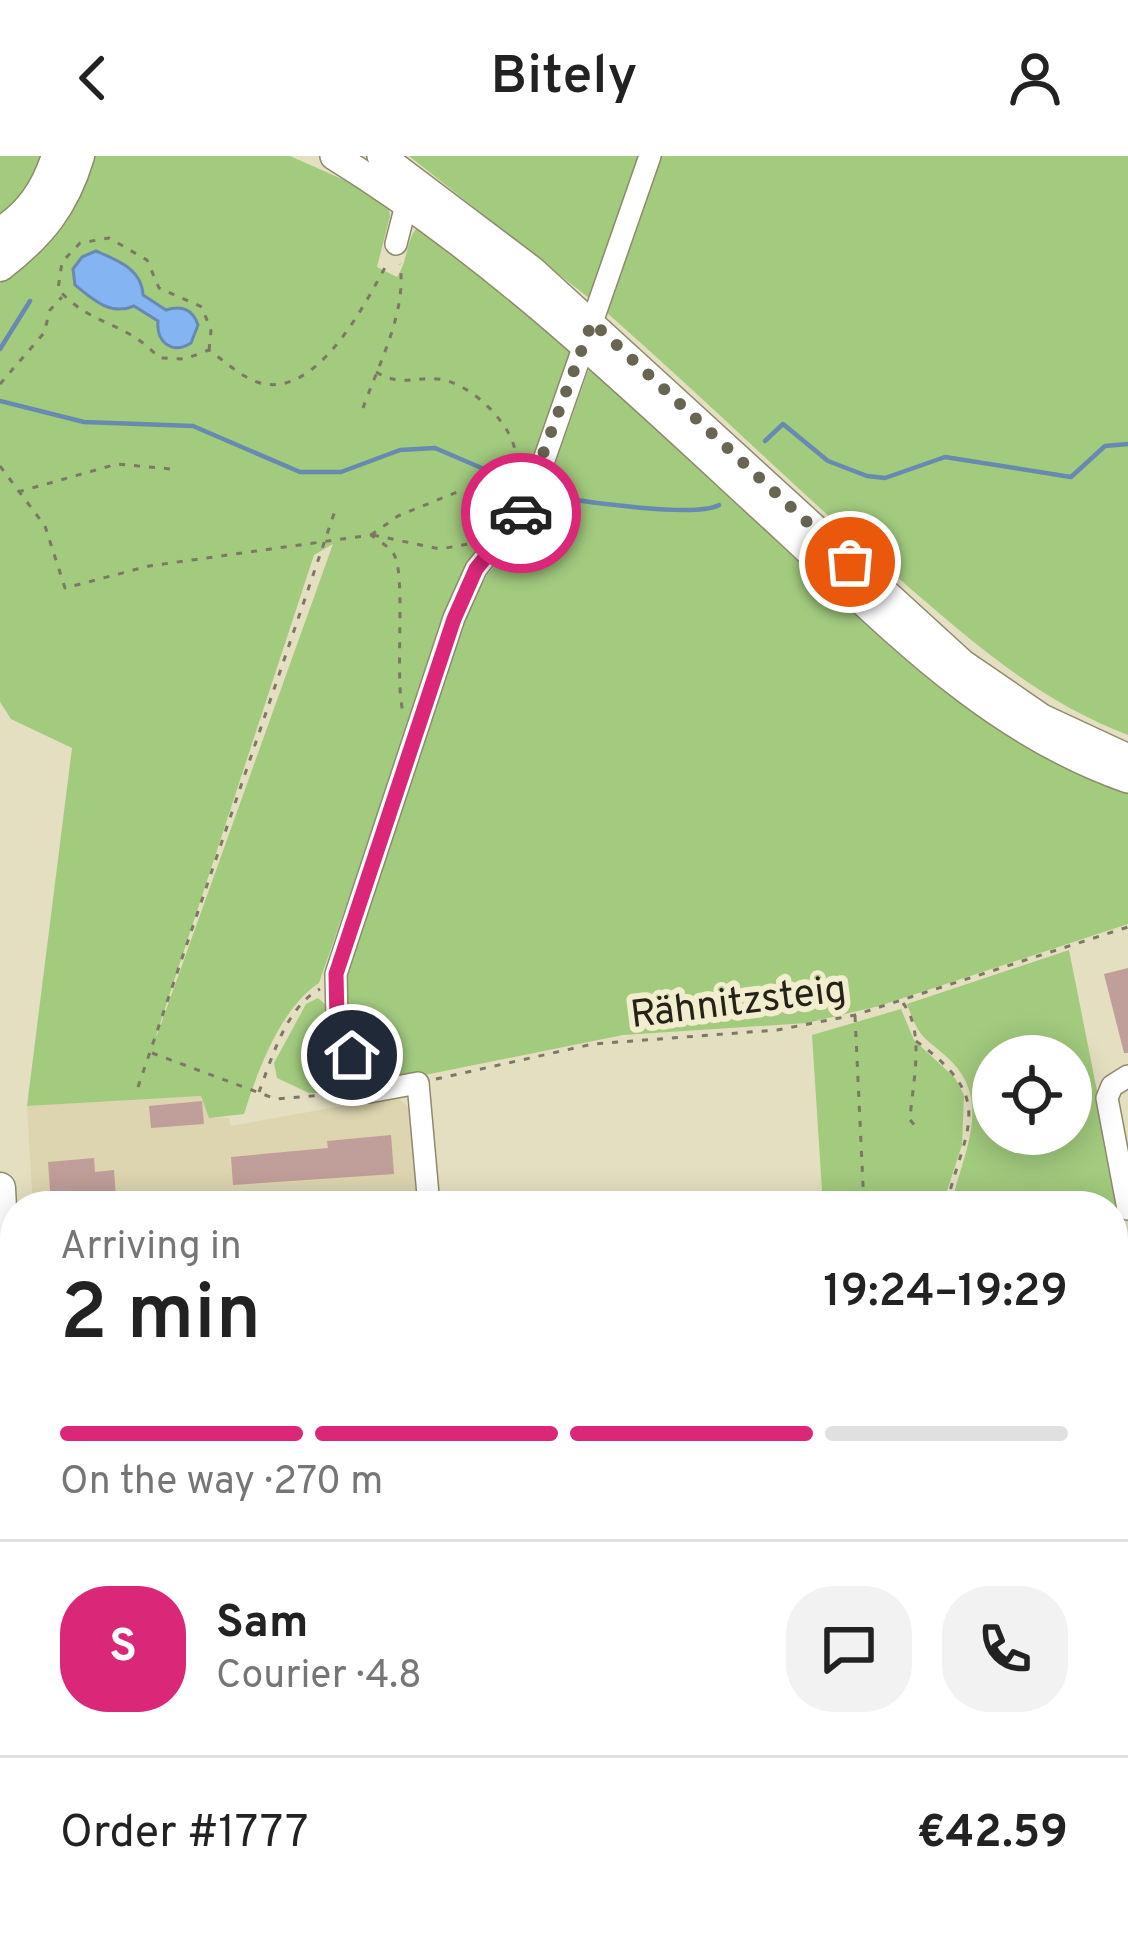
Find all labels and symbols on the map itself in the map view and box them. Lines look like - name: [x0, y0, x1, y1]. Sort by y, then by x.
- courier: [461, 453, 581, 573]
- pin: [799, 511, 901, 613]
- street label: Rähnitzsteig: [628, 967, 849, 1042]
- pin: [301, 1004, 403, 1106]

